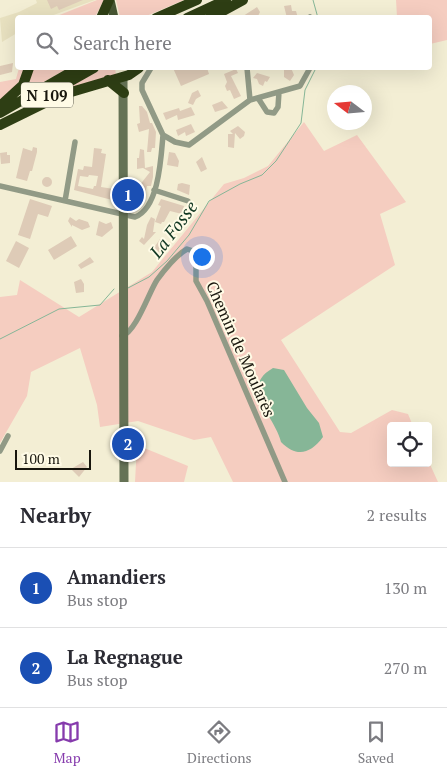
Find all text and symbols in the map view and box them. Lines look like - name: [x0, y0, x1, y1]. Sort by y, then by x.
- search box: [15, 15, 432, 70]
- icon: search: [33, 29, 61, 57]
- text: Search here: [73, 30, 172, 55]
- road number: N 109: [21, 82, 73, 108]
- north arrow: [327, 85, 372, 130]
- pin: 1: [112, 176, 144, 214]
- water label: La Fosse: [143, 196, 202, 263]
- your location: [189, 244, 215, 270]
- street label: Chemin de Moularès: [201, 278, 281, 420]
- map controls: [387, 422, 432, 467]
- button: locate: [387, 422, 432, 467]
- pin: 2: [112, 425, 144, 463]
- scale bar: [15, 447, 91, 470]
- text: 100 m: [22, 449, 60, 468]
- text: Nearby: [20, 501, 91, 529]
- text: 2 results: [367, 504, 427, 526]
- text: Amandiers: [67, 564, 166, 589]
- text: 1: [31, 577, 41, 599]
- text: 130 m: [384, 577, 427, 599]
- text: Bus stop: [67, 589, 128, 611]
- text: La Regnague: [67, 644, 183, 669]
- text: 2: [31, 657, 41, 679]
- text: 270 m: [384, 657, 427, 679]
- text: Bus stop: [67, 669, 128, 691]
- tab: Map: [53, 718, 81, 767]
- tab: Directions: [187, 718, 252, 767]
- tab: Saved: [358, 718, 394, 767]

